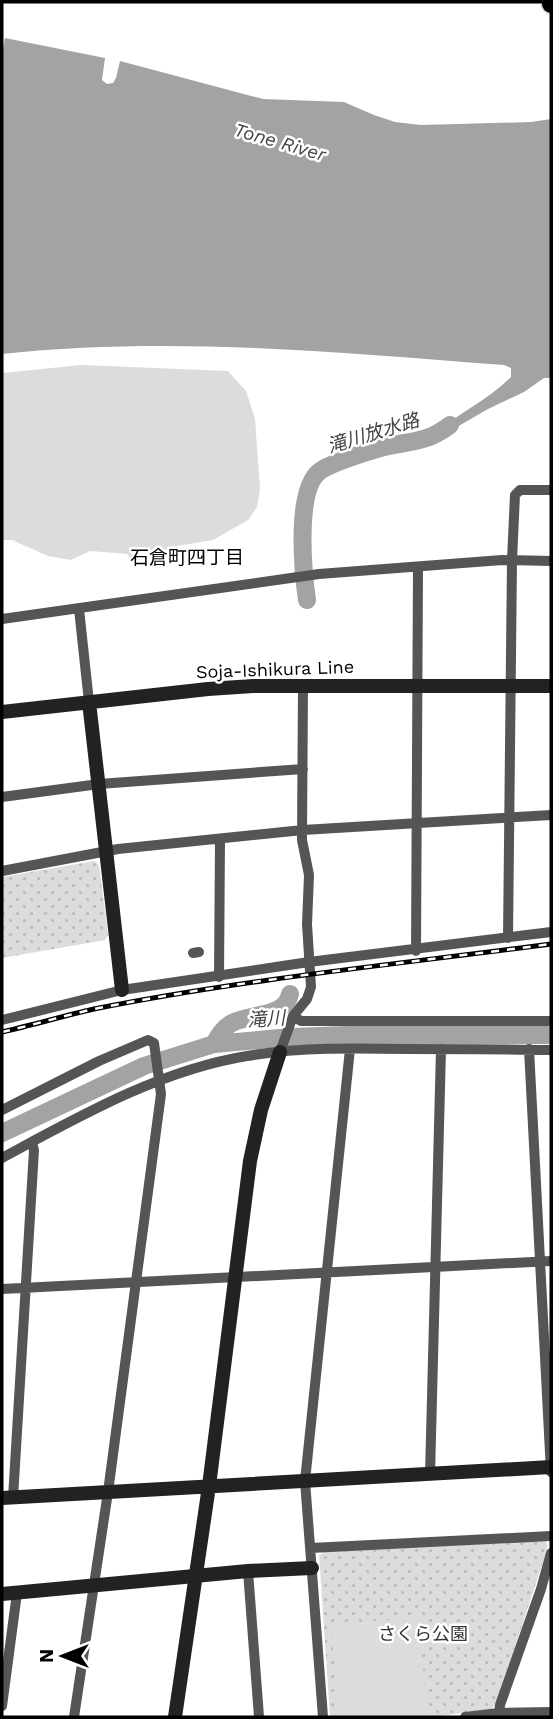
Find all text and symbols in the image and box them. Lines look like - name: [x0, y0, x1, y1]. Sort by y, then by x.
- water label: Tone River: [232, 118, 329, 166]
- water label: 滝川放水路: [324, 408, 424, 458]
- district label: 石倉町四丁目: [130, 546, 244, 569]
- street label: Soja-Ishikura Line: [196, 656, 354, 682]
- water label: 滝川: [246, 1006, 288, 1032]
- north arrow: [28, 1621, 98, 1691]
- park label: さくら公園: [378, 1623, 468, 1644]
- text: N: [35, 1649, 58, 1663]

